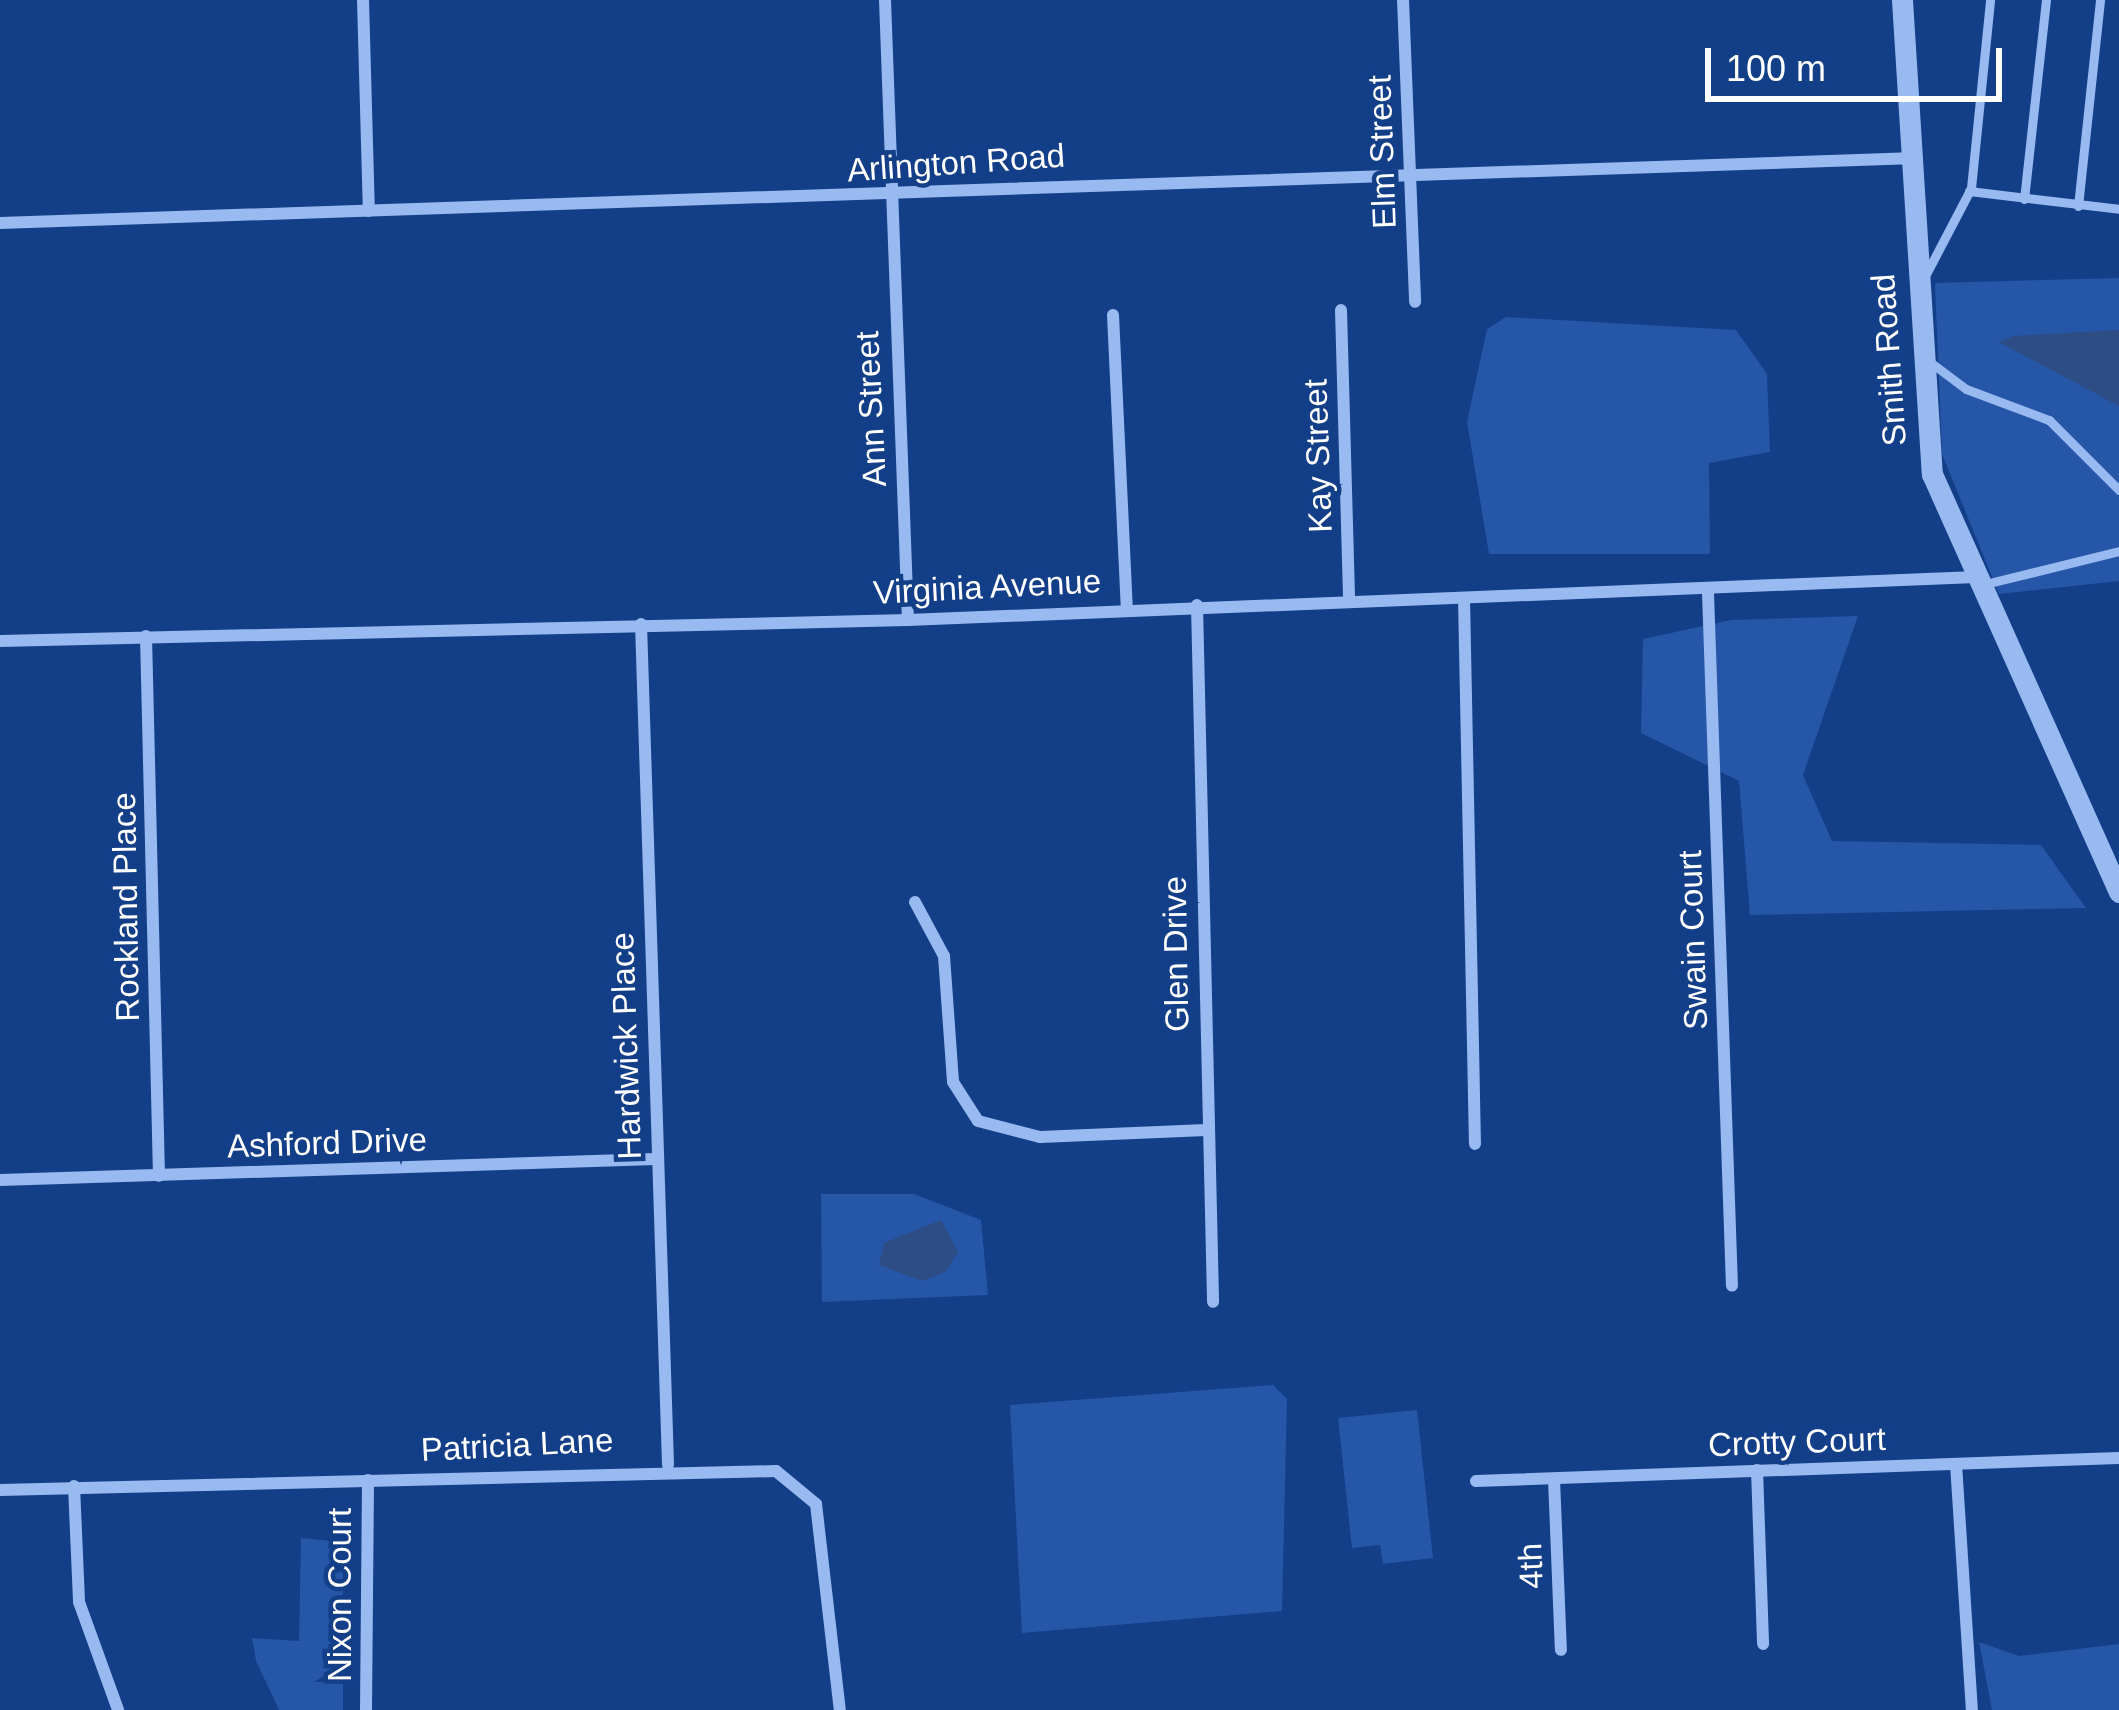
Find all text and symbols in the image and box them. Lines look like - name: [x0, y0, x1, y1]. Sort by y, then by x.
- scale bar: [1711, 24, 2008, 98]
- text: 100 m: [1726, 48, 1826, 89]
- street label: Elm Street: [1360, 74, 1404, 230]
- street label: Arlington Road: [846, 136, 1066, 190]
- street label: Smith Road: [1863, 273, 1915, 447]
- street label: Ann Street: [847, 330, 895, 488]
- street label: Kay Street: [1296, 378, 1340, 534]
- street label: Virginia Avenue: [871, 561, 1103, 613]
- street label: Rockland Place: [104, 792, 148, 1022]
- street label: Swain Court: [1670, 849, 1716, 1031]
- street label: Glen Drive: [1155, 876, 1197, 1032]
- street label: Hardwick Place: [602, 932, 650, 1160]
- street label: Ashford Drive: [226, 1120, 428, 1166]
- street label: Crotty Court: [1707, 1419, 1887, 1465]
- street label: Patricia Lane: [420, 1420, 614, 1470]
- street label: Nixon Court: [320, 1508, 360, 1682]
- street label: 4th: [1510, 1542, 1552, 1590]

